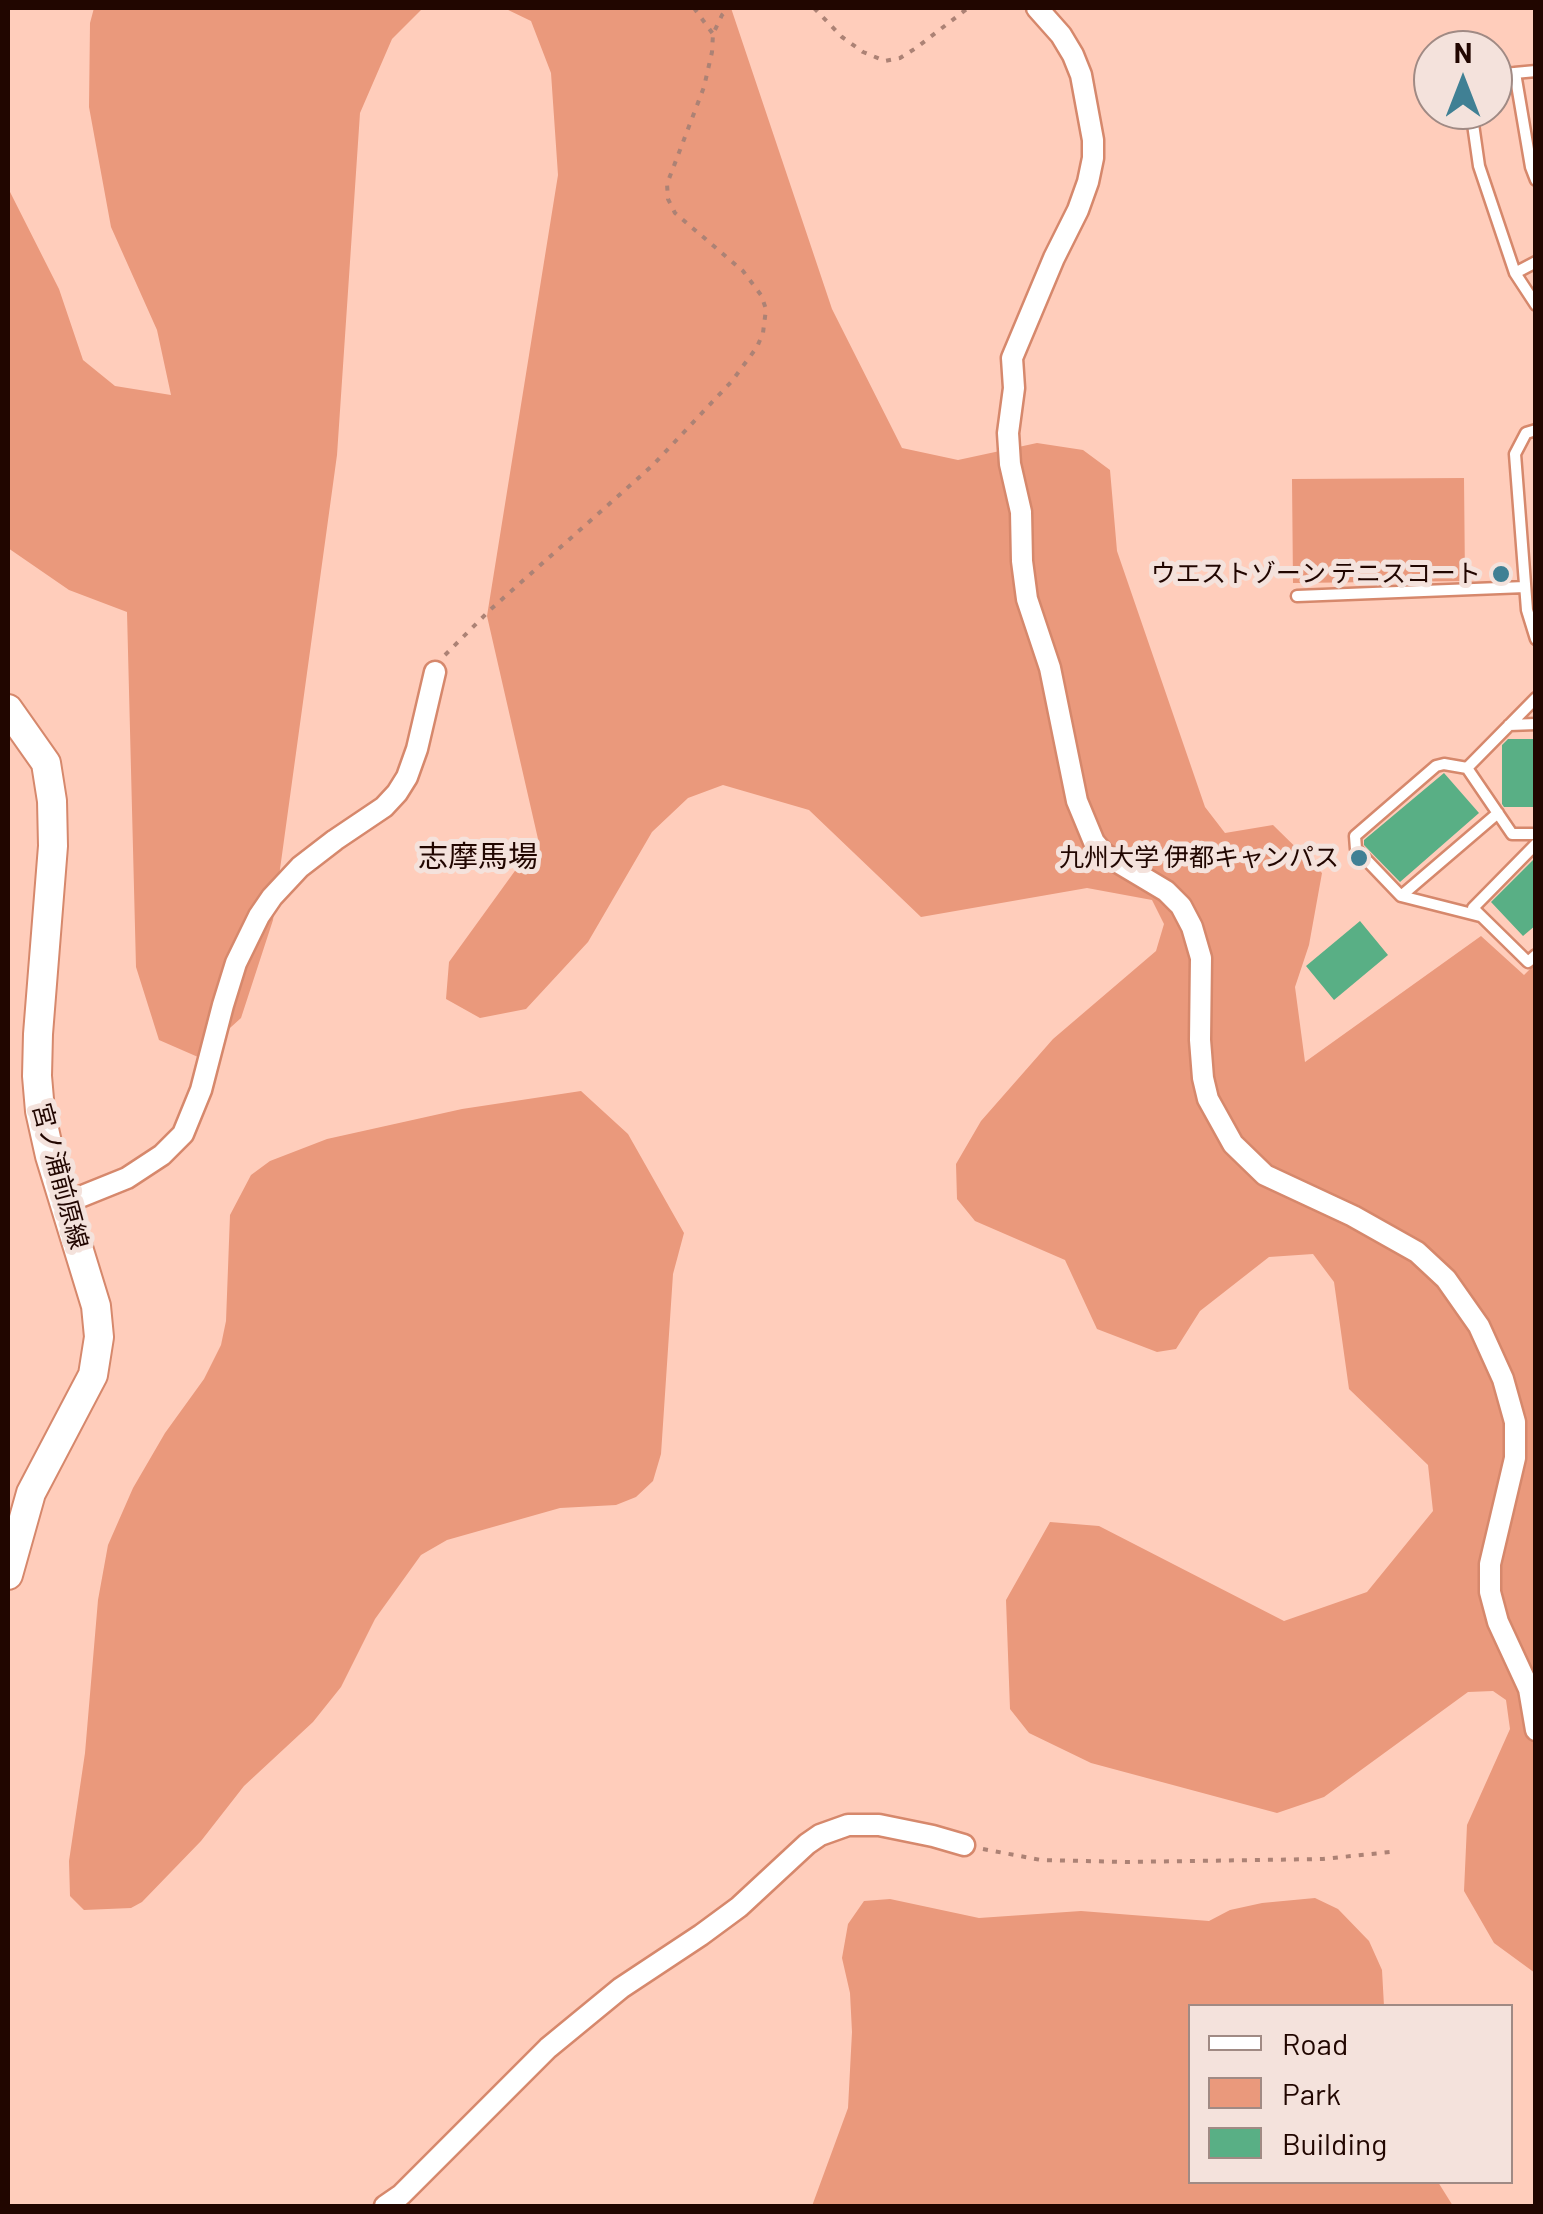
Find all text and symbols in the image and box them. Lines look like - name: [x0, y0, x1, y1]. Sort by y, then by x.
- north arrow: [1413, 30, 1513, 130]
- text: N: [1454, 35, 1472, 69]
- place label: ウエストゾーン テニスコート: [1151, 559, 1481, 589]
- marker: ウエストゾーン テニスコート: [1490, 563, 1512, 585]
- district label: 志摩馬場: [418, 839, 538, 875]
- place label: 九州大学 伊都キャンパス: [1059, 843, 1339, 873]
- marker: 九州大学 伊都キャンパス: [1348, 847, 1370, 869]
- street label: 宮ノ浦前原線: [26, 1100, 94, 1252]
- legend: [1188, 2004, 1513, 2184]
- text: Road: [1282, 2025, 1348, 2061]
- text: Park: [1282, 2075, 1341, 2111]
- text: Building: [1282, 2125, 1387, 2161]

